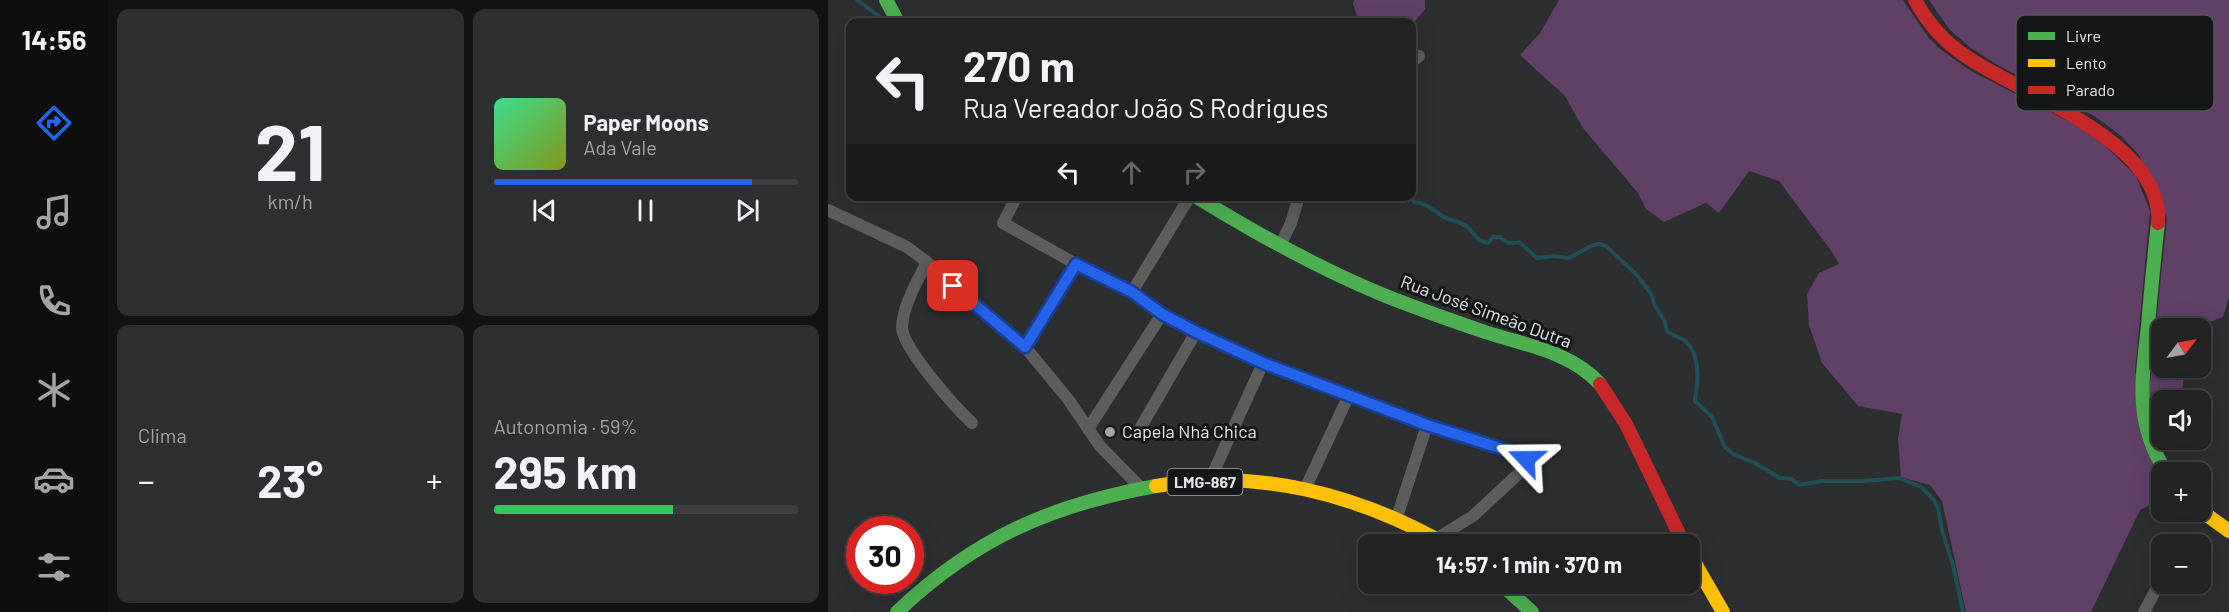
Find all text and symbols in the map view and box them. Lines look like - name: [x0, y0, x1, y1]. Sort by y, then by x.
- legend: [2016, 15, 2214, 111]
- text: 14:56: [22, 23, 86, 55]
- text: Livre: [2066, 26, 2101, 45]
- text: 270 m: [963, 40, 1075, 90]
- icon: left: [864, 42, 942, 120]
- text: Lento: [2066, 53, 2107, 72]
- text: Parado: [2066, 80, 2115, 99]
- text: Rua Vereador João S Rodrigues: [963, 91, 1328, 123]
- icon: directions: [33, 102, 75, 144]
- text: 21: [255, 103, 326, 197]
- text: Paper Moons: [584, 109, 709, 135]
- text: Ada Vale: [584, 135, 657, 159]
- icon: left: [1052, 156, 1085, 189]
- icon: ahead: [1115, 156, 1148, 189]
- icon: right: [1178, 156, 1211, 189]
- text: km/h: [268, 189, 313, 213]
- icon: music: [33, 191, 75, 233]
- icon: previous: [528, 194, 561, 227]
- icon: pause: [629, 194, 662, 227]
- icon: next: [731, 194, 764, 227]
- pin: [927, 260, 978, 311]
- icon: arrive: [936, 269, 969, 302]
- street label: Rua José Simeão Dutra: [1398, 270, 1575, 352]
- icon: phone: [33, 280, 75, 322]
- north arrow: [2151, 318, 2211, 378]
- map controls: [2151, 318, 2211, 594]
- icon: climate: [33, 369, 75, 411]
- button: sound: [2151, 390, 2211, 450]
- text: Autonomia · 59%: [494, 414, 638, 438]
- place label: Capela Nhá Chica: [1122, 420, 1257, 442]
- text: Clima: [138, 423, 187, 447]
- marker: Capela Nhá Chica: [1103, 425, 1117, 439]
- position arrow: [1494, 427, 1558, 491]
- text: 295 km: [494, 444, 637, 498]
- text: 23°: [257, 453, 323, 507]
- icon: car: [33, 458, 75, 500]
- text: −: [138, 460, 155, 500]
- text: +: [426, 460, 442, 500]
- button: +: [2151, 462, 2211, 522]
- road number: LMG-867: [1168, 469, 1243, 495]
- speed limit sign: 30: [846, 516, 924, 594]
- button: −: [2151, 534, 2211, 594]
- icon: filters: [33, 546, 75, 588]
- text: 14:57 · 1 min · 370 m: [1436, 551, 1622, 577]

